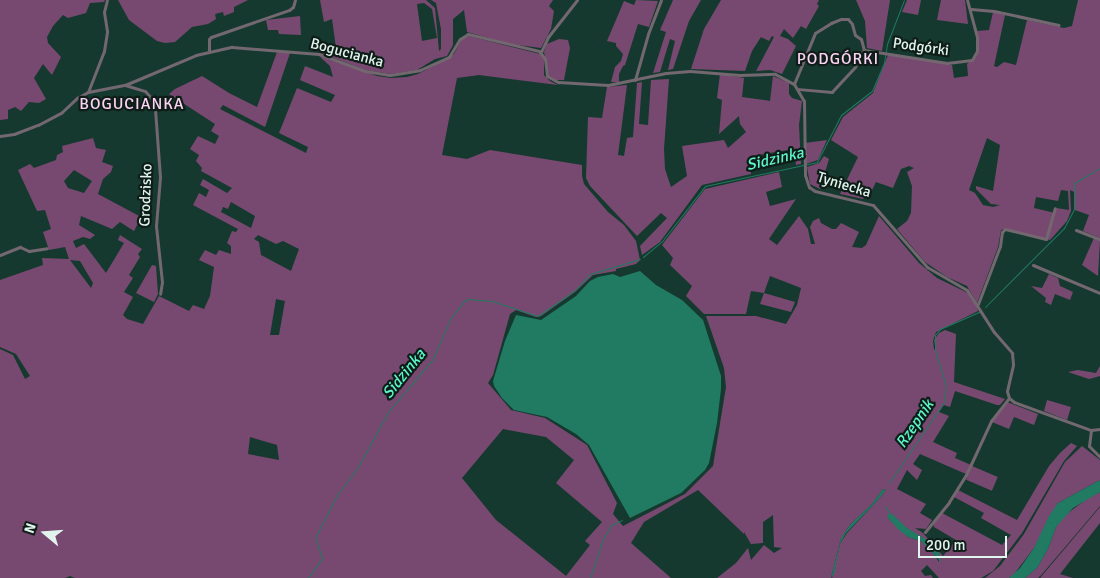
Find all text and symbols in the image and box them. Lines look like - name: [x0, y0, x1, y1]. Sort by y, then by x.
- street label: Podgórki: [892, 34, 950, 60]
- street label: Bogucianka: [308, 35, 386, 71]
- district label: PODGÓRKI: [796, 49, 880, 69]
- district label: BOGUCIANKA: [78, 94, 186, 114]
- water label: Sidzinka: [745, 143, 805, 175]
- street label: Grodzisko: [136, 163, 156, 227]
- street label: Tyniecka: [815, 168, 873, 202]
- water label: Sidzinka: [378, 345, 430, 403]
- water label: Rzepnik: [892, 396, 938, 452]
- north arrow: [20, 508, 70, 558]
- text: N: [21, 521, 40, 535]
- scale bar: [920, 526, 1009, 558]
- text: 200 m: [926, 536, 966, 554]

